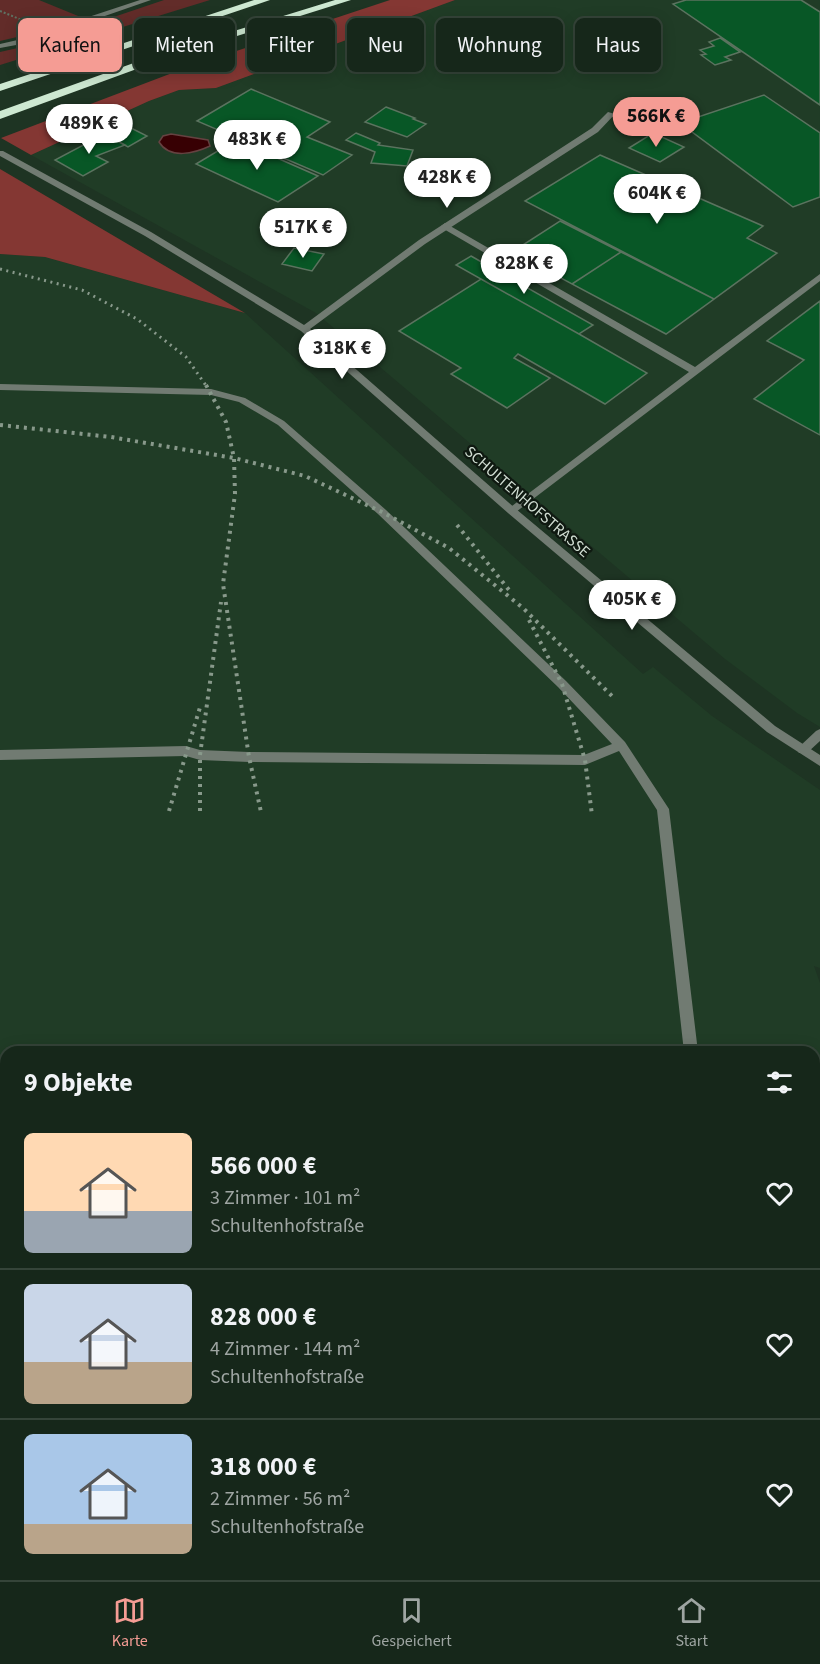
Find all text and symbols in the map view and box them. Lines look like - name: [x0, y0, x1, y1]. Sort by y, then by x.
- chip: Kaufen: [18, 18, 122, 72]
- chip: Mieten: [134, 18, 235, 72]
- chip: Filter: [247, 18, 335, 72]
- chip: Neu: [347, 18, 424, 72]
- chip: Wohnung: [436, 18, 563, 72]
- chip: Haus: [575, 18, 661, 72]
- pin: 566K €: [607, 97, 705, 148]
- text: 566K €: [627, 102, 685, 130]
- pin: 489K €: [40, 104, 138, 155]
- text: 489K €: [60, 109, 118, 137]
- pin: 483K €: [208, 120, 306, 171]
- text: 483K €: [228, 125, 286, 153]
- pin: 428K €: [398, 158, 496, 209]
- text: 428K €: [418, 163, 476, 191]
- pin: 604K €: [608, 174, 706, 225]
- text: 604K €: [628, 179, 686, 207]
- pin: 517K €: [254, 208, 352, 259]
- text: 517K €: [274, 213, 332, 241]
- pin: 828K €: [475, 244, 573, 295]
- text: 828K €: [495, 249, 553, 277]
- pin: 318K €: [293, 329, 391, 380]
- text: 318K €: [313, 334, 371, 362]
- street label: SCHULTENHOFSTRASSE: [460, 441, 595, 563]
- pin: 405K €: [583, 580, 681, 631]
- text: 405K €: [603, 585, 661, 613]
- text: 9 Objekte: [24, 1064, 133, 1101]
- icon: filters: [763, 1066, 796, 1099]
- text: 566 000 €: [210, 1147, 317, 1184]
- icon: home: [72, 1157, 144, 1229]
- icon: heart: [763, 1177, 796, 1210]
- text: 3 Zimmer · 101 m²: [210, 1184, 360, 1212]
- text: Schultenhofstraße: [210, 1212, 364, 1240]
- text: 828 000 €: [210, 1298, 317, 1335]
- icon: home: [72, 1308, 144, 1380]
- icon: heart: [763, 1328, 796, 1361]
- text: 4 Zimmer · 144 m²: [210, 1335, 360, 1363]
- text: Schultenhofstraße: [210, 1363, 364, 1391]
- text: 318 000 €: [210, 1448, 317, 1485]
- icon: home: [72, 1458, 144, 1530]
- icon: heart: [763, 1478, 796, 1511]
- text: 2 Zimmer · 56 m²: [210, 1485, 350, 1513]
- text: Schultenhofstraße: [210, 1513, 364, 1541]
- tab: Karte: [112, 1594, 148, 1652]
- tab: Gespeichert: [371, 1594, 452, 1652]
- tab: Start: [675, 1594, 708, 1652]

